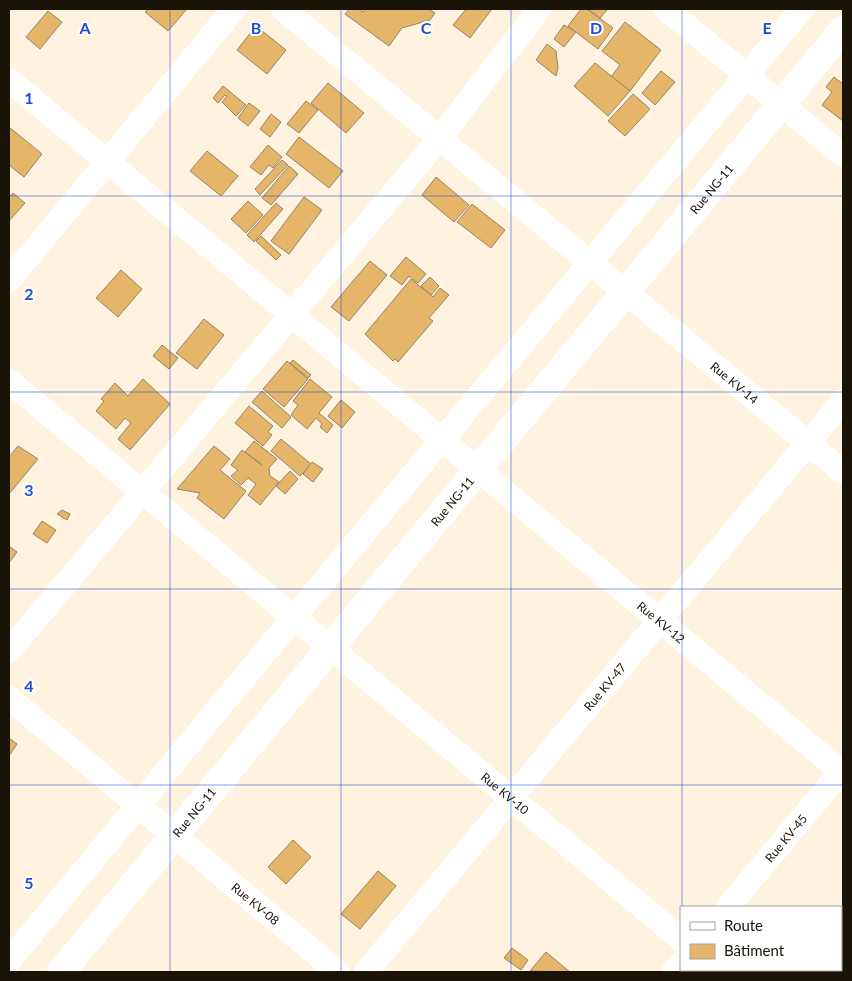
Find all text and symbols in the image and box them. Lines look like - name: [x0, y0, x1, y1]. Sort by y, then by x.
- text: A: [78, 18, 91, 37]
- text: B: [251, 18, 261, 37]
- text: C: [421, 18, 432, 37]
- text: D: [590, 18, 602, 37]
- text: E: [762, 18, 772, 37]
- text: 1: [24, 88, 34, 107]
- street label: Rue NG-11: [686, 161, 736, 217]
- text: 2: [24, 284, 34, 303]
- street label: Rue KV-14: [708, 358, 762, 407]
- street label: Rue NG-11: [427, 473, 477, 529]
- text: 3: [24, 480, 34, 499]
- street label: Rue KV-12: [634, 598, 688, 646]
- street label: Rue KV-47: [580, 660, 629, 713]
- text: 4: [24, 676, 34, 695]
- street label: Rue KV-10: [478, 769, 532, 817]
- street label: Rue NG-11: [169, 784, 219, 840]
- street label: Rue KV-45: [761, 811, 810, 865]
- text: 5: [24, 873, 34, 892]
- street label: Rue KV-08: [229, 879, 283, 928]
- legend: [680, 906, 842, 971]
- text: Route: [724, 916, 763, 934]
- text: Bâtiment: [724, 941, 785, 959]

